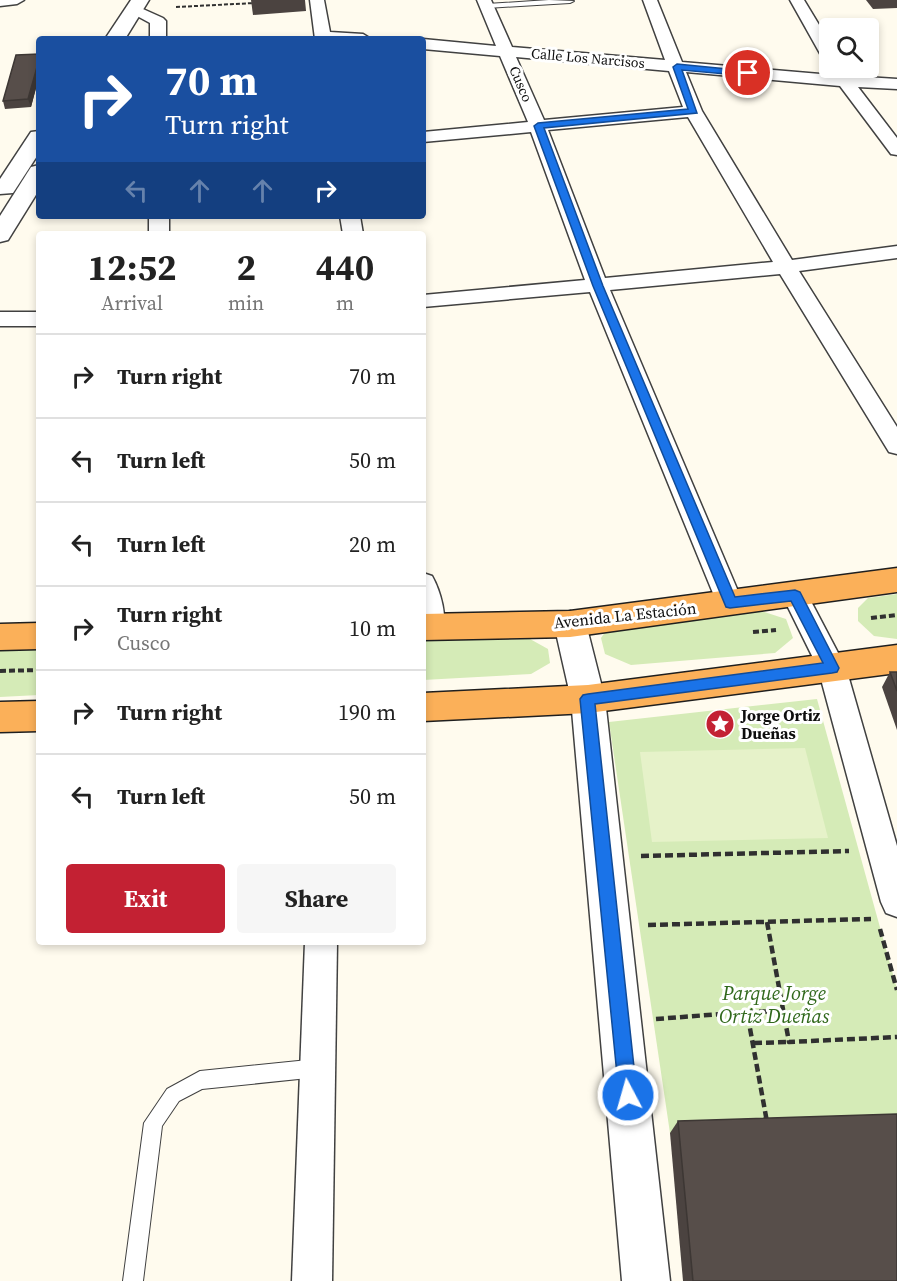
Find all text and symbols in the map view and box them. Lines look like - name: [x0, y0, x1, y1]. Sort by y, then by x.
- map controls: [819, 18, 879, 78]
- button: search: [819, 18, 879, 78]
- street label: Calle Los Narcisos: [530, 43, 646, 73]
- pin: [722, 47, 773, 98]
- text: 70 m: [165, 51, 258, 109]
- icon: arrive: [731, 56, 764, 89]
- icon: right: [66, 60, 144, 138]
- street label: Cusco: [504, 63, 538, 105]
- text: Turn right: [165, 106, 289, 143]
- icon: left: [120, 174, 153, 207]
- icon: ahead: [183, 174, 216, 207]
- icon: ahead: [246, 174, 279, 207]
- icon: right: [309, 174, 342, 207]
- text: 12:52: [88, 243, 176, 292]
- text: 2: [236, 243, 256, 292]
- text: 440: [316, 243, 374, 292]
- text: Arrival: [101, 289, 163, 317]
- text: min: [228, 289, 264, 317]
- text: m: [336, 289, 354, 317]
- icon: right: [66, 360, 99, 393]
- text: Turn right: [117, 361, 222, 391]
- text: 70 m: [349, 361, 396, 391]
- icon: left: [66, 444, 99, 477]
- text: Turn left: [117, 445, 205, 475]
- text: 50 m: [349, 445, 396, 475]
- icon: left: [66, 528, 99, 561]
- text: Turn left: [117, 529, 205, 559]
- text: 20 m: [349, 529, 396, 559]
- street label: Avenida La Estación: [553, 597, 698, 633]
- text: Turn right: [117, 599, 222, 629]
- icon: right: [66, 612, 99, 645]
- text: 10 m: [349, 613, 396, 643]
- text: Cusco: [117, 629, 171, 657]
- icon: right: [66, 696, 99, 729]
- text: Turn right: [117, 697, 222, 727]
- text: 190 m: [338, 697, 396, 727]
- place label: Jorge Ortiz Dueñas: [740, 704, 821, 744]
- place icon: Jorge Ortiz Dueñas: [704, 708, 736, 740]
- icon: left: [66, 780, 99, 813]
- text: Turn left: [117, 781, 205, 811]
- text: 50 m: [349, 781, 396, 811]
- button: Exit: [66, 864, 225, 933]
- button: Share: [237, 864, 396, 933]
- park label: Parque Jorge Ortiz Dueñas: [719, 979, 830, 1030]
- position arrow: [596, 1063, 660, 1127]

